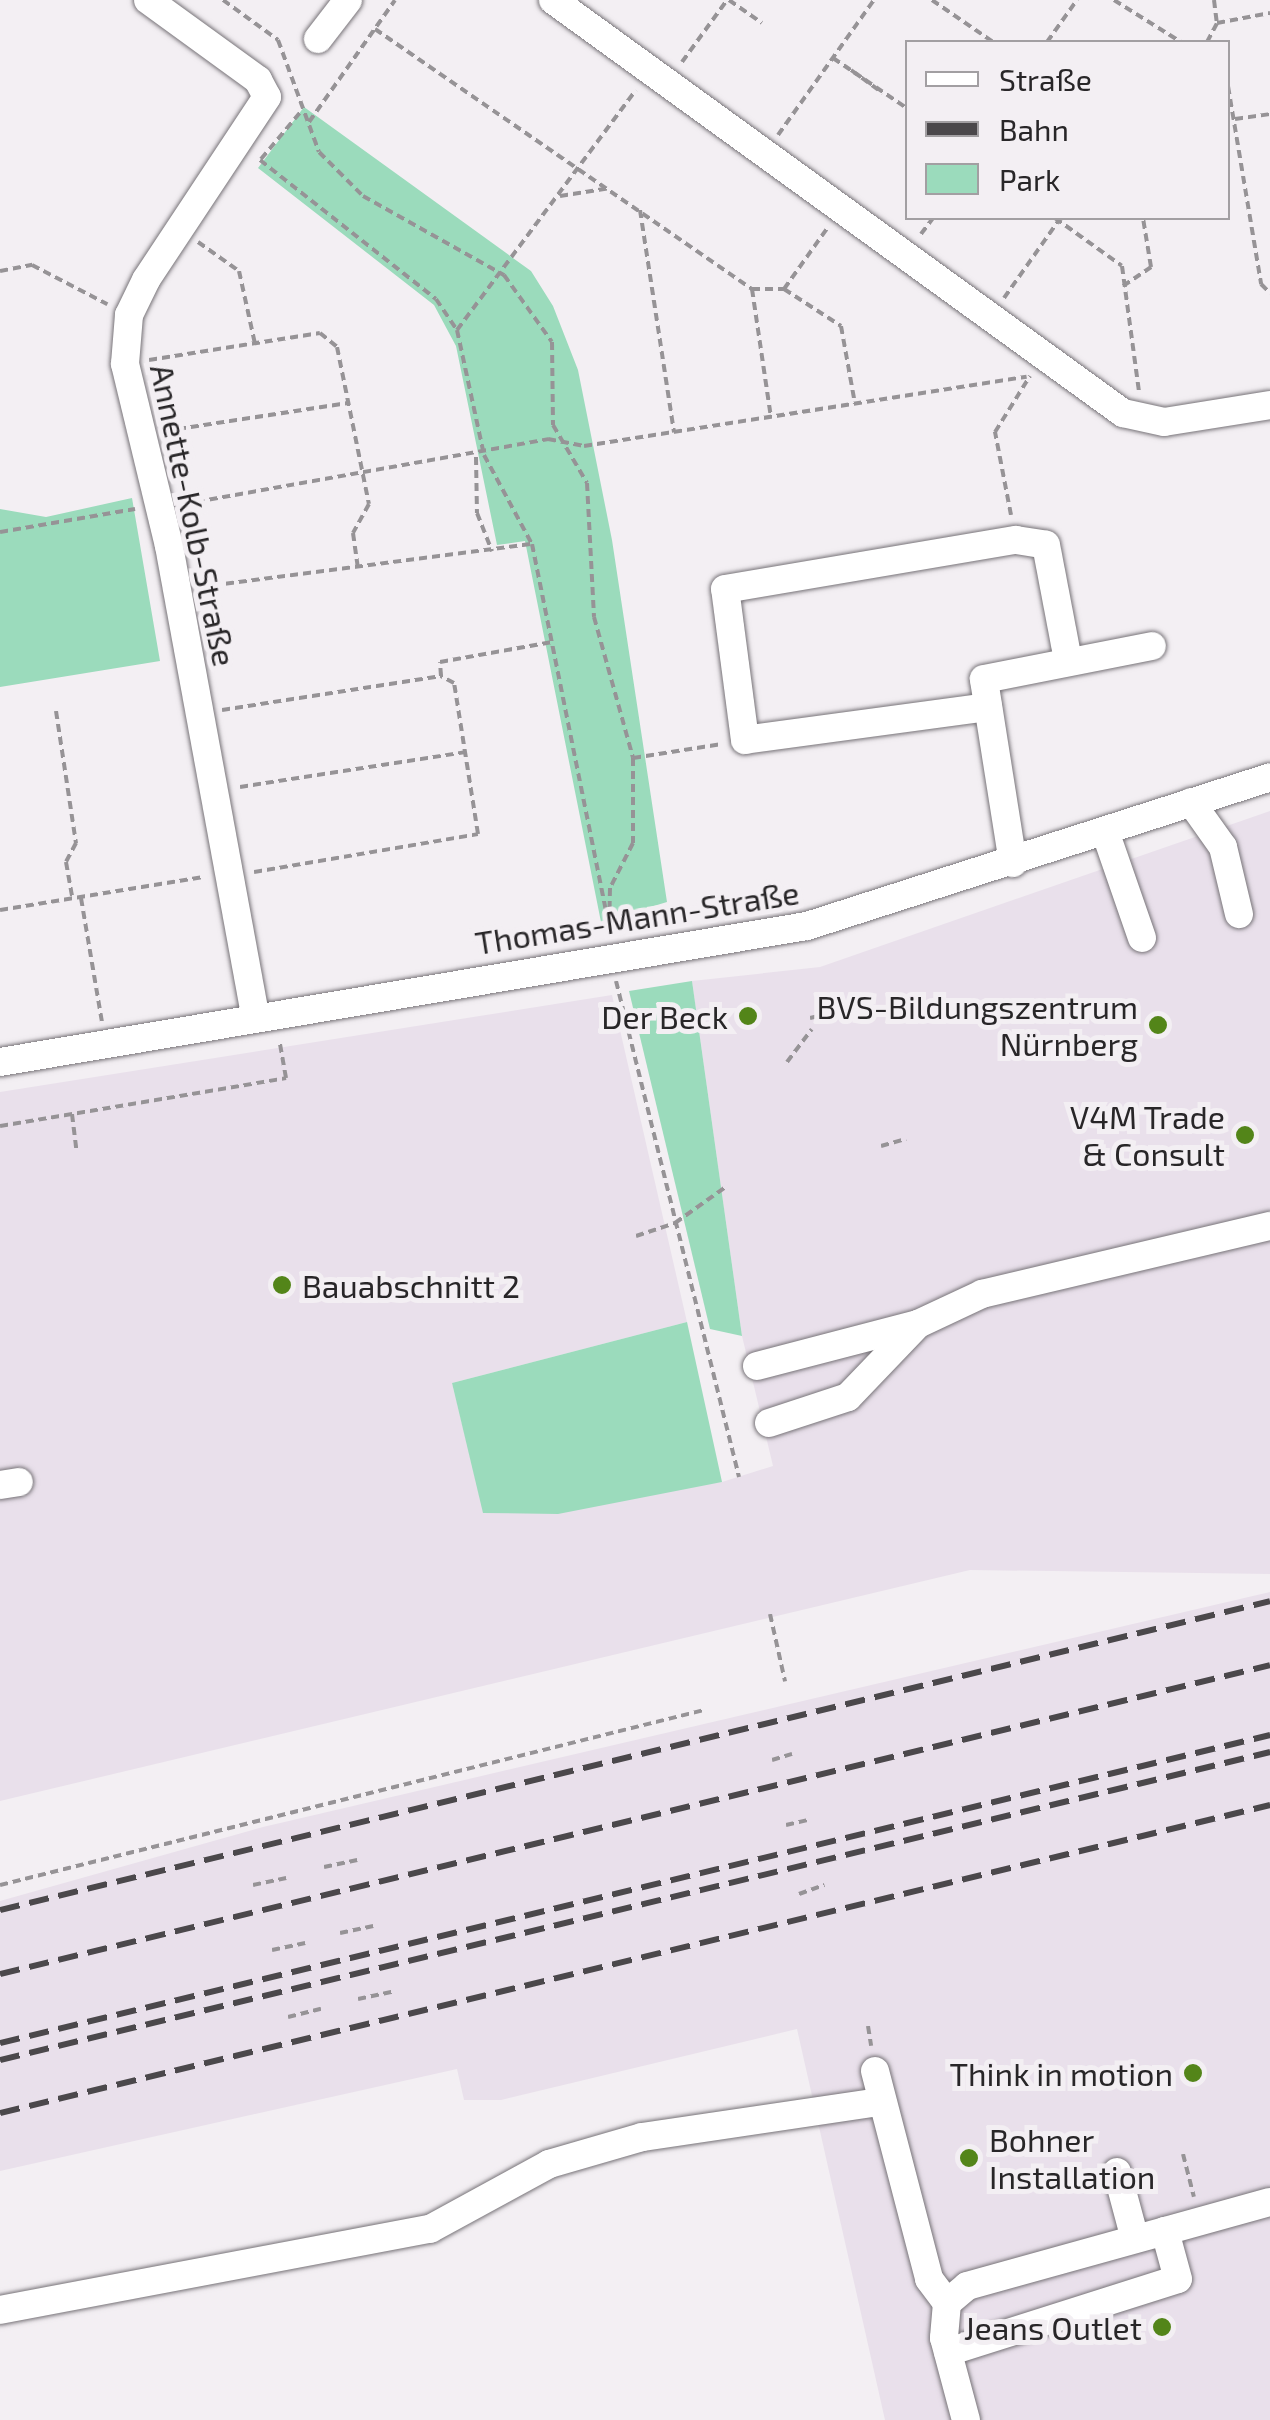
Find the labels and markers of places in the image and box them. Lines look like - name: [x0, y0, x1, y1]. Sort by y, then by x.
- place label: BVS-Bildungszentrum Nürnberg: [817, 988, 1138, 1063]
- place label: Der Beck: [601, 997, 728, 1035]
- marker: Der Beck: [737, 1005, 759, 1027]
- marker: BVS-Bildungszentrum Nürnberg: [1147, 1014, 1169, 1036]
- place label: V4M Trade & Consult: [1069, 1098, 1225, 1173]
- marker: V4M Trade & Consult: [1234, 1124, 1256, 1146]
- place label: Bauabschnitt 2: [302, 1266, 520, 1304]
- marker: Bauabschnitt 2: [271, 1274, 293, 1296]
- place label: Think in motion: [949, 2054, 1173, 2092]
- marker: Think in motion: [1182, 2062, 1204, 2084]
- place label: Bohner Installation: [989, 2121, 1155, 2196]
- marker: Bohner Installation: [958, 2147, 980, 2169]
- place label: Jeans Outlet: [964, 2308, 1142, 2346]
- marker: Jeans Outlet: [1151, 2316, 1173, 2338]

